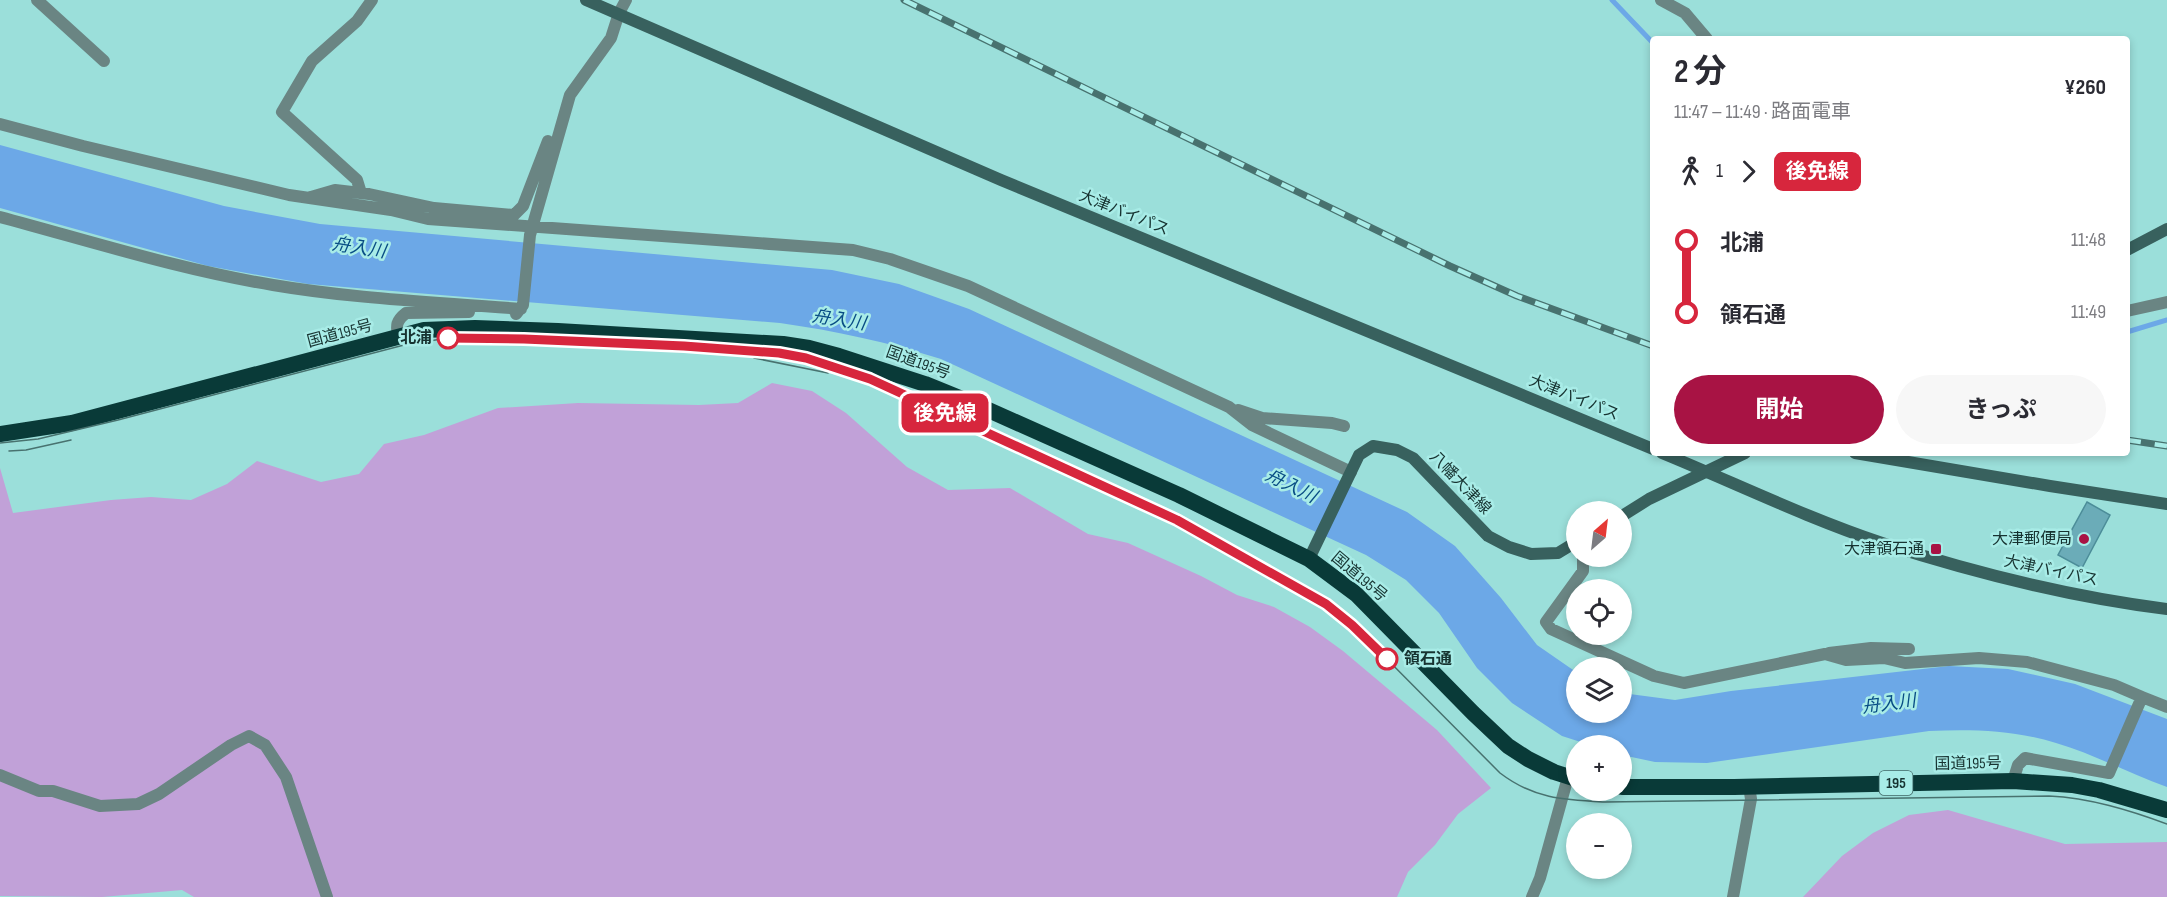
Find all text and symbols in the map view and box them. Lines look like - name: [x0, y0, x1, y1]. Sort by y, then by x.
- text: 2 分: [1674, 52, 1727, 92]
- text: ¥260: [2064, 74, 2106, 101]
- text: 11:47 – 11:49 · 路面電車: [1674, 100, 1851, 124]
- icon: walk: [1674, 155, 1707, 188]
- icon: forward: [1732, 155, 1765, 188]
- text: 1: [1716, 159, 1723, 183]
- text: 後免線: [1786, 159, 1849, 184]
- street label: 大津バイパス: [1076, 186, 1172, 240]
- text: 11:48: [2071, 228, 2106, 252]
- text: 北浦: [1720, 230, 1764, 257]
- water label: 舟入川: [331, 233, 389, 263]
- text: 11:49: [2071, 300, 2106, 324]
- text: 領石通: [1720, 302, 1786, 329]
- water label: 舟入川: [811, 305, 869, 335]
- street label: 国道195号: [305, 316, 375, 352]
- marker: 北浦: [437, 327, 459, 349]
- place label: 北浦: [400, 328, 432, 348]
- street label: 国道195号: [883, 343, 953, 383]
- street label: 大津バイパス: [1526, 371, 1622, 425]
- button: 開始: [1674, 375, 1884, 444]
- button: きっぷ: [1896, 375, 2106, 444]
- line badge: 後免線: [910, 394, 980, 432]
- text: 後免線: [914, 401, 977, 426]
- street label: 八幡大津線: [1425, 448, 1495, 518]
- water label: 舟入川: [1262, 465, 1322, 508]
- north arrow: [1566, 501, 1632, 567]
- map controls: [1566, 501, 1632, 879]
- place label: 大津郵便局: [1992, 530, 2072, 549]
- marker: 大津郵便局: [2077, 532, 2091, 546]
- place label: 大津領石通: [1844, 540, 1924, 559]
- marker: 大津領石通: [1929, 542, 1943, 556]
- street label: 国道195号: [1327, 548, 1391, 606]
- street label: 大津バイパス: [2002, 552, 2100, 590]
- button: locate: [1566, 579, 1632, 645]
- marker: 領石通: [1376, 648, 1398, 670]
- place label: 領石通: [1404, 650, 1452, 669]
- button: layers: [1566, 657, 1632, 723]
- water label: 舟入川: [1861, 690, 1919, 718]
- button: +: [1566, 735, 1632, 801]
- street label: 国道195号: [1934, 754, 2002, 774]
- road number: 195: [1880, 771, 1912, 795]
- button: −: [1566, 813, 1632, 879]

